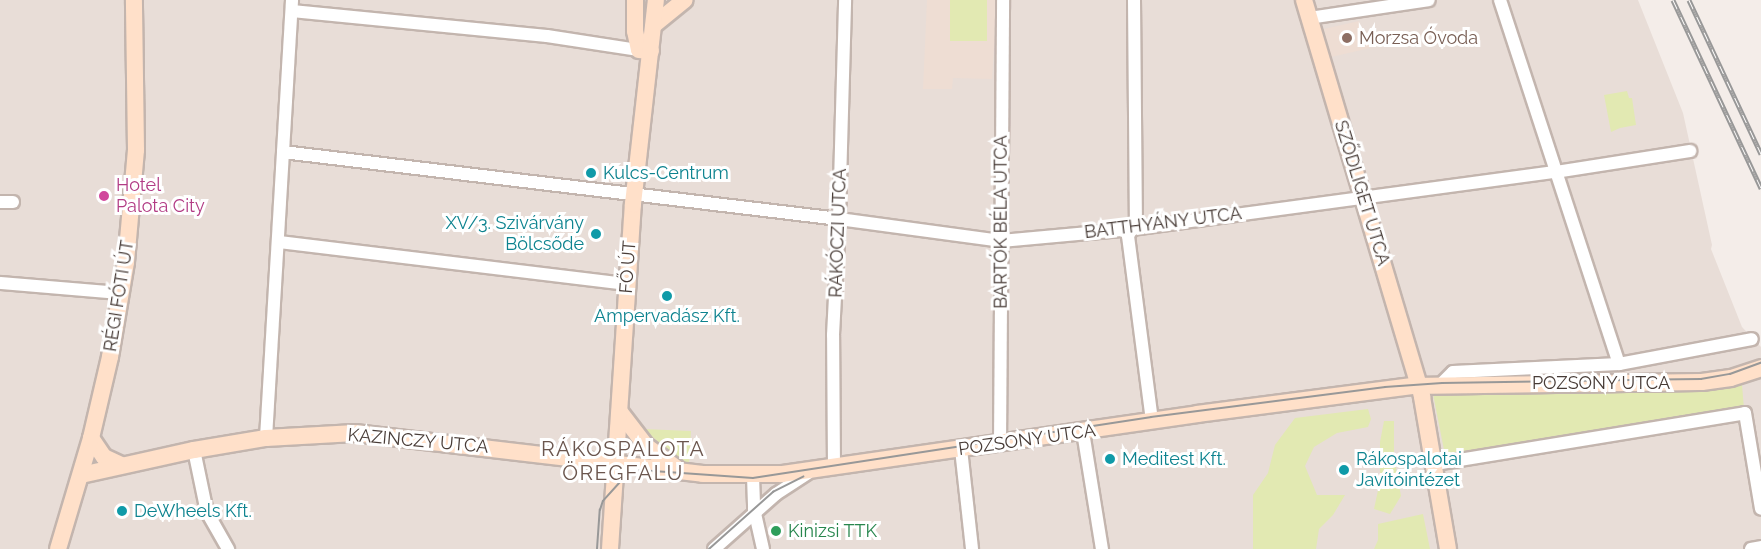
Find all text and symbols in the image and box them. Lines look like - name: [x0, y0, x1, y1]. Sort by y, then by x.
- place label: Morzsa Óvoda: [1359, 27, 1478, 49]
- marker: Morzsa Óvoda: [1340, 31, 1354, 45]
- street label: SZŐDLIGET UTCA: [1330, 118, 1394, 268]
- street label: BARTÓK BÉLA UTCA: [990, 135, 1012, 309]
- place label: Kulcs-Centrum: [603, 162, 729, 184]
- marker: Kulcs-Centrum: [584, 166, 598, 180]
- street label: RÁKÓCZI UTCA: [825, 168, 851, 298]
- place label: Hotel Palota City: [116, 175, 205, 218]
- marker: Hotel Palota City: [97, 189, 111, 203]
- street label: BATTHYÁNY UTCA: [1083, 203, 1243, 243]
- place label: XV/3. Szivárvány Bölcsőde: [445, 213, 584, 256]
- marker: XV/3. Szivárvány Bölcsőde: [589, 227, 603, 241]
- street label: RÉGI FÓTI ÚT: [100, 239, 138, 353]
- street label: FŐ ÚT: [615, 240, 641, 294]
- marker: Ampervadász Kft.: [660, 289, 674, 303]
- place label: Ampervadász Kft.: [594, 305, 740, 327]
- street label: POZSONY UTCA: [1532, 372, 1670, 394]
- street label: POZSONY UTCA: [957, 420, 1097, 460]
- street label: KAZINCZY UTCA: [346, 424, 490, 458]
- district label: RÁKOSPALOTA ÖREGFALU: [541, 436, 705, 486]
- place label: Meditest Kft.: [1122, 448, 1226, 470]
- place label: Rákospalotai Javítóintézet: [1356, 449, 1462, 492]
- marker: Meditest Kft.: [1103, 452, 1117, 466]
- marker: Rákospalotai Javítóintézet: [1337, 463, 1351, 477]
- place label: DeWheels Kft.: [134, 500, 252, 522]
- marker: DeWheels Kft.: [115, 504, 129, 518]
- place label: Kinizsi TTK: [788, 520, 878, 542]
- marker: Kinizsi TTK: [769, 524, 783, 538]

